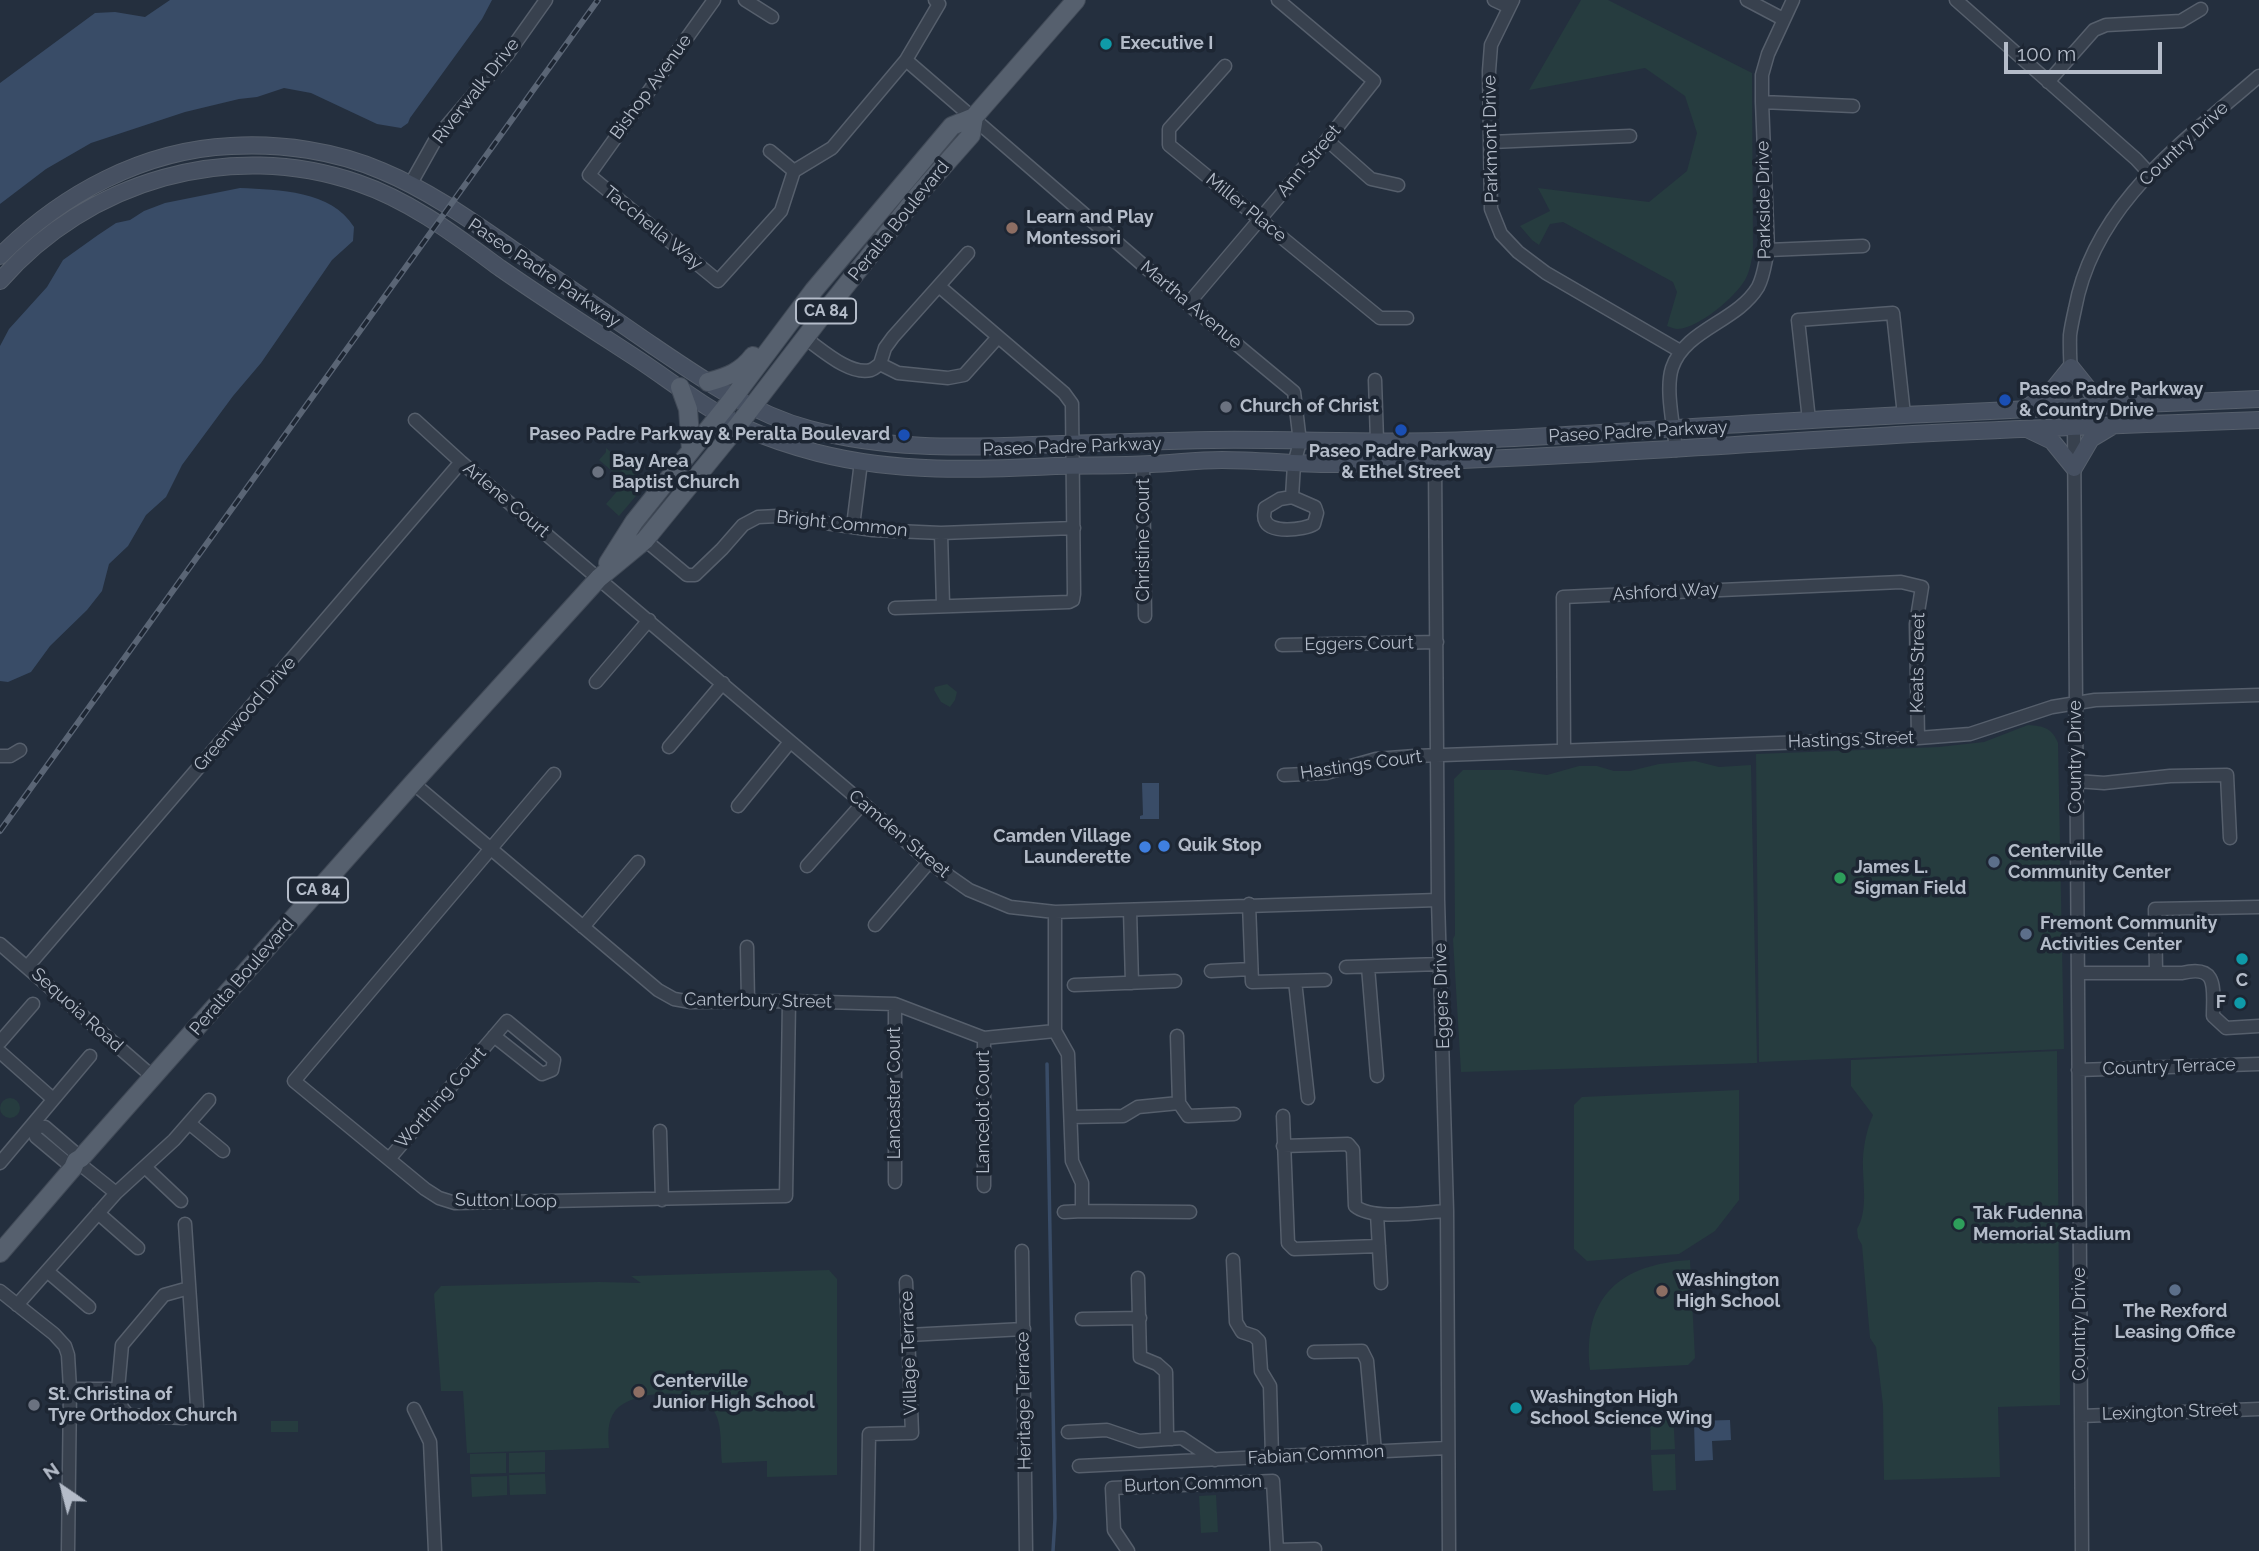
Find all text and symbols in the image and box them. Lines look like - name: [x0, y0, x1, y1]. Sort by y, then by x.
- scale bar: [2007, 28, 2164, 72]
- street label: Bishop Avenue: [606, 30, 696, 144]
- place label: Executive I: [1120, 33, 1213, 55]
- street label: Riverwalk Drive: [428, 34, 524, 148]
- marker: Executive I: [1098, 36, 1114, 52]
- text: 100 m: [2017, 41, 2076, 66]
- street label: Parkmont Drive: [1479, 75, 1503, 203]
- street label: Country Drive: [2135, 97, 2233, 191]
- street label: Ann Street: [1273, 120, 1345, 202]
- street label: Parkside Drive: [1752, 140, 1776, 260]
- street label: Peralta Boulevard: [844, 157, 954, 285]
- street label: Miller Place: [1201, 169, 1291, 247]
- street label: Tacchella Way: [599, 182, 707, 274]
- place label: Learn and Play Montessori: [1026, 207, 1154, 249]
- street label: Paseo Padre Parkway: [464, 214, 624, 332]
- marker: Learn and Play Montessori: [1004, 220, 1020, 236]
- street label: Martha Avenue: [1136, 256, 1246, 354]
- road number: CA 84: [796, 298, 856, 324]
- place label: Paseo Padre Parkway & Country Drive: [2019, 379, 2203, 422]
- marker: Paseo Padre Parkway & Country Drive: [1997, 392, 2013, 408]
- place label: Church of Christ: [1240, 396, 1379, 418]
- marker: Church of Christ: [1218, 399, 1234, 415]
- street label: Paseo Padre Parkway: [1548, 417, 1728, 447]
- marker: Paseo Padre Parkway & Ethel Street: [1393, 422, 1409, 438]
- place label: Paseo Padre Parkway & Peralta Boulevard: [529, 424, 890, 446]
- marker: Paseo Padre Parkway & Peralta Boulevard: [896, 427, 912, 443]
- street label: Paseo Padre Parkway: [982, 433, 1162, 461]
- place label: Paseo Padre Parkway & Ethel Street: [1309, 441, 1493, 484]
- place label: Bay Area Baptist Church: [612, 451, 740, 494]
- street label: Arlene Court: [459, 458, 553, 542]
- marker: Bay Area Baptist Church: [590, 464, 606, 480]
- street label: Christine Court: [1133, 478, 1155, 602]
- street label: Bright Common: [775, 506, 909, 542]
- street label: Ashford Way: [1612, 578, 1720, 606]
- street label: Keats Street: [1906, 613, 1930, 713]
- street label: Eggers Court: [1304, 632, 1414, 656]
- street label: Greenwood Drive: [189, 652, 301, 776]
- street label: Country Drive: [2065, 700, 2087, 814]
- street label: Hastings Street: [1787, 727, 1915, 753]
- street label: Hastings Court: [1299, 746, 1423, 784]
- street label: Camden Street: [844, 785, 954, 883]
- place label: Camden Village Launderette: [993, 826, 1131, 868]
- place label: Quik Stop: [1178, 835, 1262, 857]
- marker: Quik Stop: [1156, 838, 1172, 854]
- marker: Camden Village Launderette: [1137, 839, 1153, 855]
- place label: Centerville Community Center: [2008, 841, 2171, 884]
- marker: Centerville Community Center: [1986, 854, 2002, 870]
- place label: James L. Sigman Field: [1854, 857, 1966, 900]
- marker: James L. Sigman Field: [1832, 870, 1848, 886]
- road number: CA 84: [288, 877, 348, 902]
- place label: Fremont Community Activities Center: [2040, 913, 2217, 956]
- street label: Peralta Boulevard: [185, 914, 299, 1040]
- marker: Fremont Community Activities Center: [2018, 926, 2034, 942]
- street label: Eggers Drive: [1429, 943, 1455, 1049]
- marker: C: [2234, 951, 2250, 967]
- street label: Sequoia Road: [27, 963, 127, 1057]
- place label: C: [2236, 970, 2248, 992]
- street label: Canterbury Street: [684, 989, 832, 1013]
- place label: F: [2216, 992, 2226, 1014]
- marker: F: [2232, 995, 2248, 1011]
- street label: Lancaster Court: [884, 1027, 906, 1159]
- street label: Worthing Court: [391, 1043, 491, 1153]
- street label: Lancelot Court: [973, 1050, 995, 1174]
- street label: Country Terrace: [2102, 1054, 2236, 1080]
- street label: Sutton Loop: [455, 1189, 557, 1213]
- place label: Tak Fudenna Memorial Stadium: [1973, 1203, 2131, 1246]
- marker: Tak Fudenna Memorial Stadium: [1951, 1216, 1967, 1232]
- street label: Country Drive: [2069, 1267, 2091, 1381]
- place label: Washington High School: [1676, 1270, 1780, 1312]
- marker: The Rexford Leasing Office: [2167, 1282, 2183, 1298]
- marker: Washington High School: [1654, 1283, 1670, 1299]
- street label: Village Terrace: [896, 1290, 922, 1416]
- place label: The Rexford Leasing Office: [2114, 1301, 2236, 1344]
- street label: Heritage Terrace: [1012, 1332, 1036, 1470]
- place label: Centerville Junior High School: [653, 1371, 815, 1414]
- place label: St. Christina of Tyre Orthodox Church: [48, 1384, 237, 1426]
- marker: Centerville Junior High School: [631, 1384, 647, 1400]
- place label: Washington High School Science Wing: [1530, 1387, 1712, 1430]
- marker: St. Christina of Tyre Orthodox Church: [26, 1397, 42, 1413]
- street label: Lexington Street: [2101, 1399, 2239, 1425]
- marker: Washington High School Science Wing: [1508, 1400, 1524, 1416]
- street label: Fabian Common: [1247, 1441, 1385, 1469]
- north arrow: [28, 1453, 98, 1523]
- text: N: [39, 1458, 63, 1484]
- street label: Burton Common: [1124, 1471, 1262, 1497]

